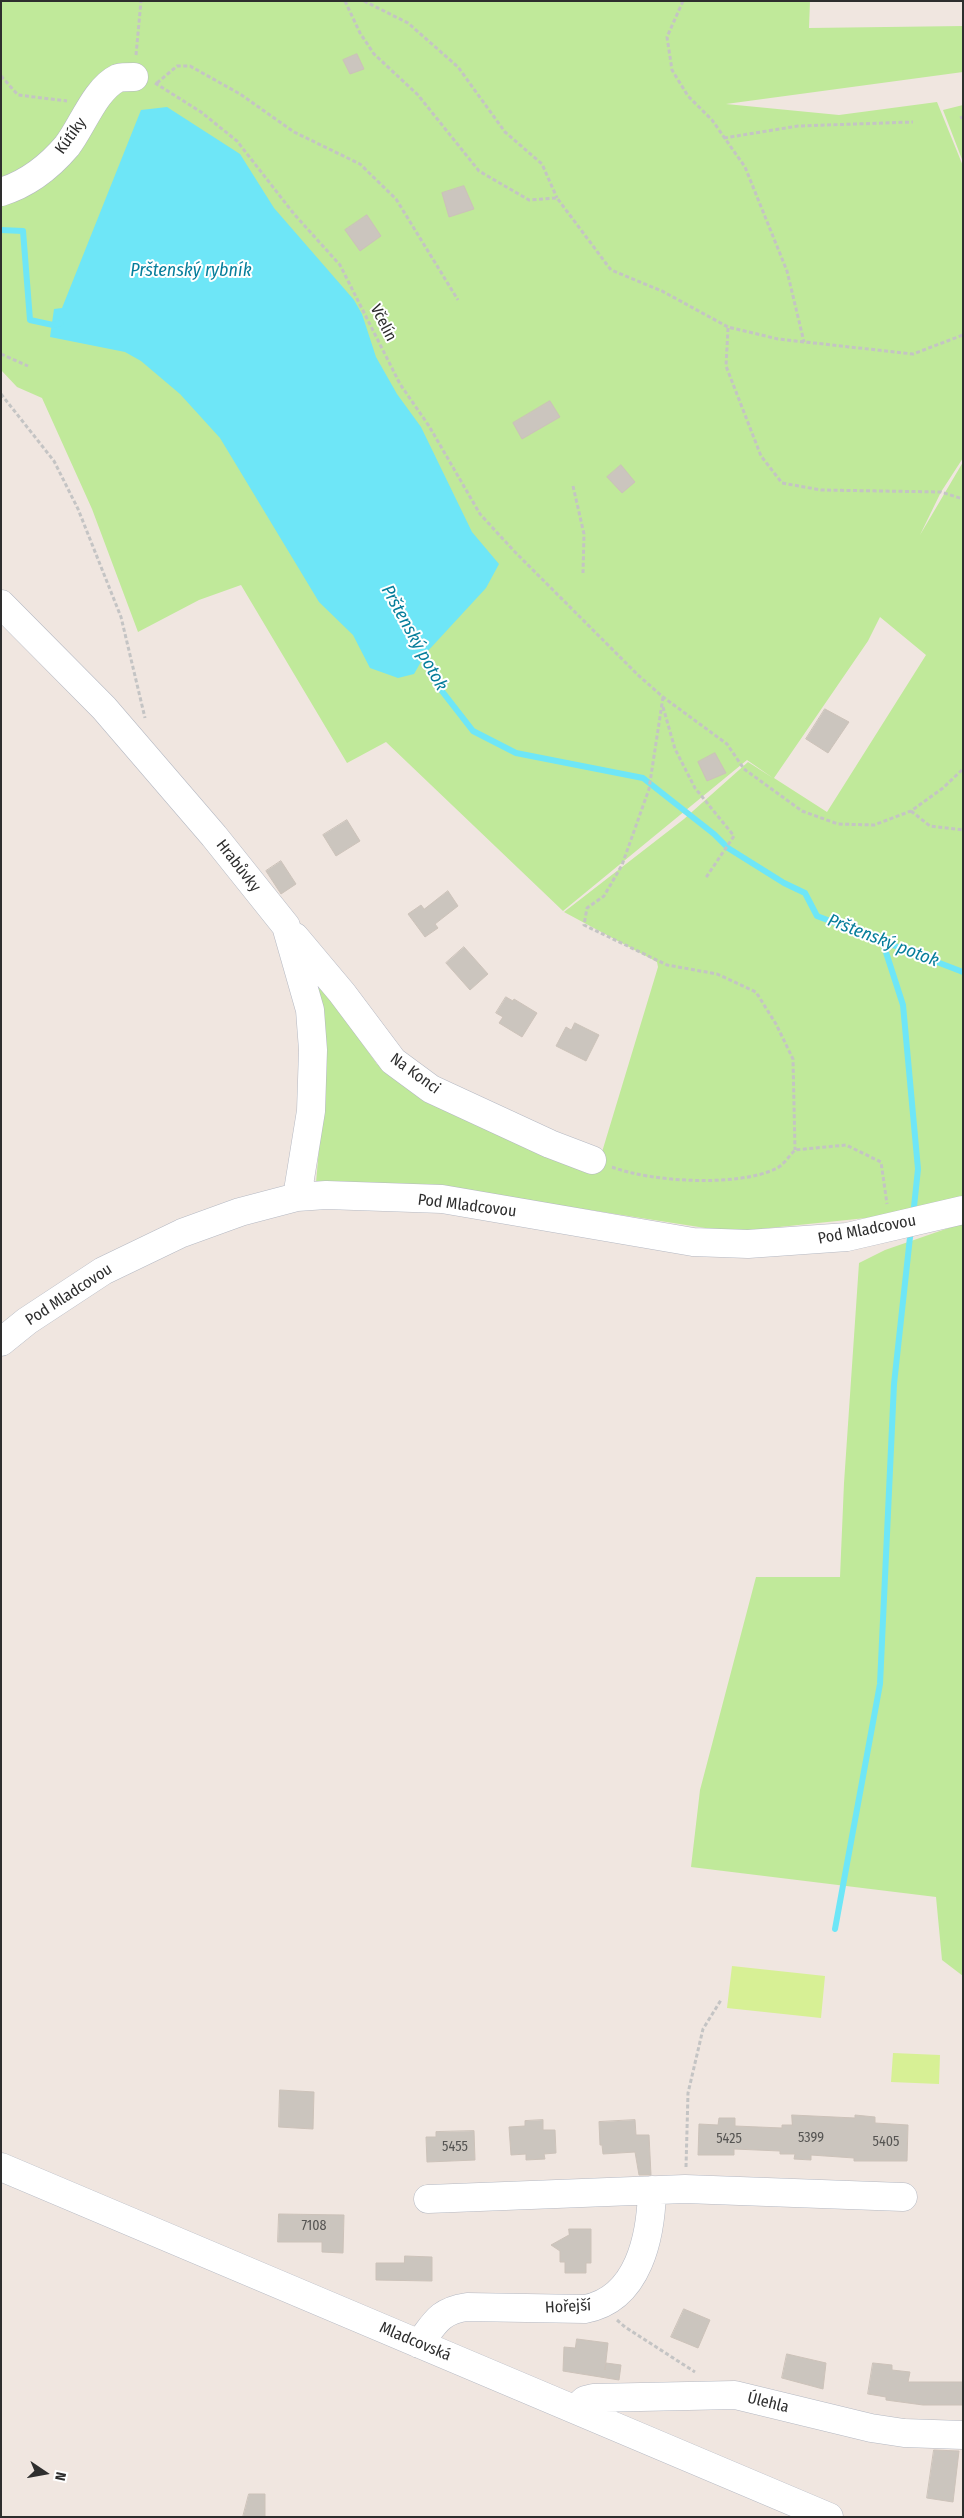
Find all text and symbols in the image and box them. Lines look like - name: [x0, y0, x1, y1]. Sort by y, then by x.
- street label: Kútíky: [51, 114, 91, 158]
- water label: Prštenský rybník: [130, 260, 252, 282]
- street label: Včelín: [366, 301, 400, 345]
- water label: Prštenský potok: [376, 581, 452, 695]
- street label: Hrabůvky: [212, 836, 264, 896]
- water label: Prštenský potok: [824, 910, 942, 972]
- street label: Na Konci: [386, 1049, 444, 1099]
- street label: Pod Mladcovou: [417, 1190, 517, 1222]
- street label: Pod Mladcovou: [816, 1211, 918, 1249]
- street label: Pod Mladcovou: [22, 1260, 116, 1330]
- house number: 5399: [798, 2130, 824, 2146]
- house number: 5425: [716, 2131, 742, 2147]
- house number: 5405: [873, 2134, 899, 2150]
- house number: 5455: [442, 2139, 468, 2155]
- house number: 7108: [301, 2218, 327, 2234]
- street label: Hořejší: [545, 2296, 591, 2318]
- street label: Mladcovská: [376, 2318, 454, 2366]
- street label: Úlehla: [745, 2389, 791, 2417]
- north arrow: [20, 2448, 70, 2498]
- text: N: [51, 2470, 69, 2482]

